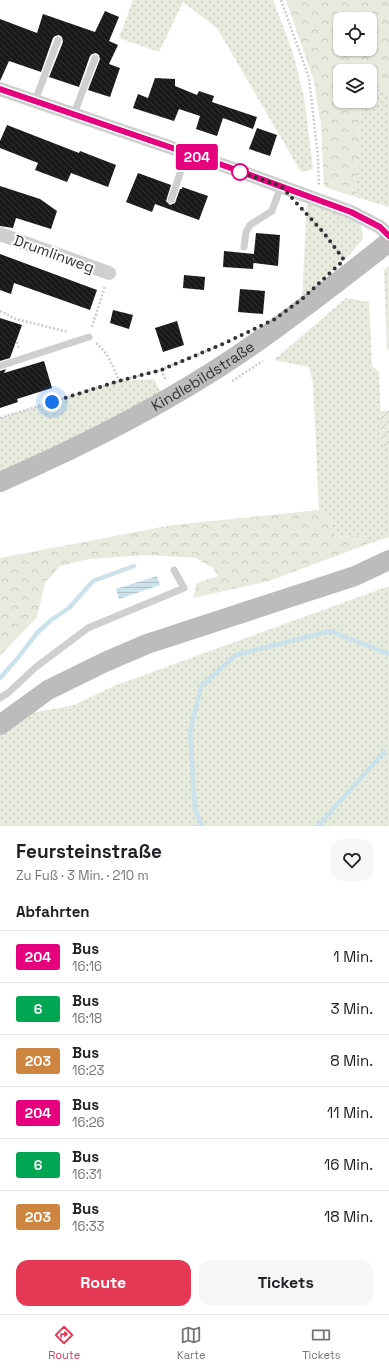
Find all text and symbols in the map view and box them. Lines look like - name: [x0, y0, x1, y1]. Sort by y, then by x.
- map controls: [333, 12, 377, 108]
- button: locate: [333, 12, 377, 56]
- button: layers: [333, 64, 377, 108]
- line badge: 204: [174, 144, 220, 170]
- text: 204: [184, 148, 210, 166]
- unlabelled marker: [231, 163, 249, 181]
- street label: Drumlinweg: [11, 230, 97, 277]
- street label: Kindlebildstraße: [148, 337, 258, 415]
- your location: [42, 392, 62, 412]
- text: Feursteinstraße: [16, 839, 162, 864]
- button: heart: [331, 839, 373, 881]
- text: Zu Fuß · 3 Min. · 210 m: [16, 867, 149, 884]
- text: Abfahrten: [16, 902, 90, 921]
- text: Bus: [72, 939, 99, 958]
- text: 1 Min.: [333, 947, 373, 966]
- text: 204: [25, 948, 51, 966]
- text: 16:16: [72, 958, 102, 975]
- text: Bus: [72, 991, 99, 1010]
- text: 3 Min.: [330, 999, 373, 1018]
- text: 6: [34, 1000, 42, 1018]
- text: 16:18: [72, 1010, 102, 1027]
- text: Bus: [72, 1043, 99, 1062]
- text: 8 Min.: [330, 1051, 373, 1070]
- text: 203: [25, 1052, 51, 1070]
- text: 16:23: [72, 1062, 104, 1079]
- text: Bus: [72, 1095, 99, 1114]
- text: 11 Min.: [327, 1103, 373, 1122]
- text: 204: [25, 1104, 51, 1122]
- text: 16:26: [72, 1114, 104, 1131]
- text: Bus: [72, 1147, 99, 1166]
- text: 16 Min.: [324, 1155, 373, 1174]
- text: 6: [34, 1156, 42, 1174]
- text: 16:31: [72, 1166, 102, 1183]
- text: Bus: [72, 1199, 99, 1218]
- text: 18 Min.: [324, 1207, 373, 1226]
- text: 203: [25, 1208, 51, 1226]
- text: 16:33: [72, 1218, 104, 1235]
- button: Route: [16, 1260, 191, 1306]
- button: Tickets: [199, 1260, 373, 1306]
- tab: Route: [48, 1324, 80, 1362]
- tab: Karte: [177, 1324, 206, 1362]
- tab: Tickets: [302, 1324, 341, 1362]

